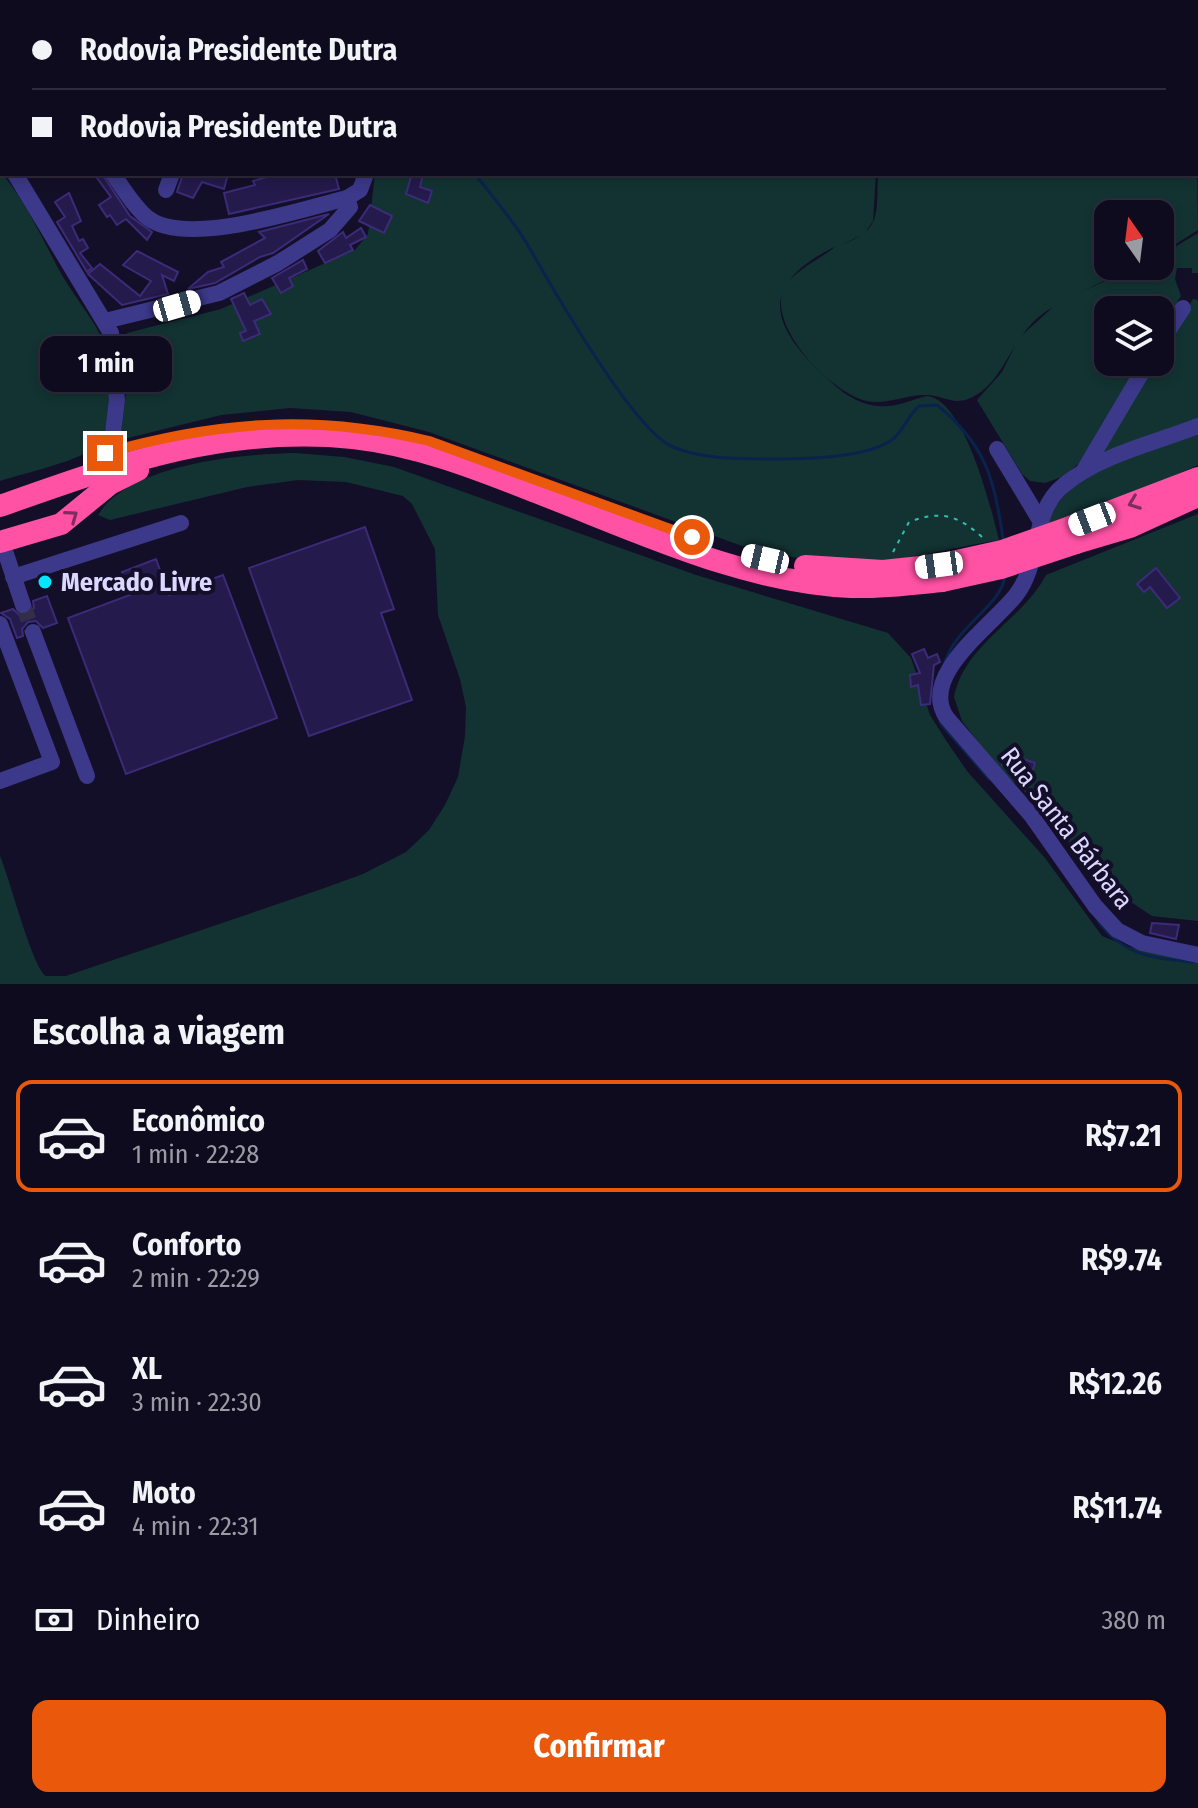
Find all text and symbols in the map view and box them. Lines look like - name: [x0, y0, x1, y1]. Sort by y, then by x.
- text: Rodovia Presidente Dutra: [80, 32, 397, 68]
- text: Rodovia Presidente Dutra: [80, 109, 397, 145]
- north arrow: [1094, 200, 1174, 280]
- map controls: [1094, 200, 1174, 376]
- car: [151, 288, 203, 324]
- button: layers: [1094, 296, 1174, 376]
- callout: 1 min: [39, 337, 171, 393]
- text: 1 min: [78, 348, 134, 379]
- route end: [87, 435, 123, 471]
- one-way arrow: [1128, 493, 1142, 510]
- car: [1065, 499, 1119, 539]
- one-way arrow: [64, 511, 78, 525]
- route start: [674, 519, 710, 555]
- car: [739, 542, 791, 576]
- car: [914, 550, 964, 580]
- place label: Mercado Livre: [61, 567, 212, 598]
- marker: Mercado Livre: [36, 573, 54, 591]
- street label: Rua Santa Bárbara: [994, 741, 1139, 915]
- text: Escolha a viagem: [32, 1010, 285, 1054]
- icon: car: [36, 1100, 108, 1172]
- text: Econômico: [132, 1103, 265, 1139]
- text: R$7.21: [1085, 1118, 1162, 1154]
- text: 1 min · 22:28: [132, 1139, 259, 1170]
- icon: car: [36, 1224, 108, 1296]
- text: Conforto: [132, 1227, 241, 1263]
- text: R$9.74: [1081, 1242, 1162, 1278]
- text: 2 min · 22:29: [132, 1263, 260, 1294]
- icon: car: [36, 1348, 108, 1420]
- text: XL: [132, 1351, 162, 1387]
- text: R$12.26: [1069, 1366, 1162, 1402]
- text: 3 min · 22:30: [132, 1387, 262, 1418]
- icon: car: [36, 1472, 108, 1544]
- text: Moto: [132, 1475, 196, 1511]
- text: R$11.74: [1073, 1490, 1162, 1526]
- text: 4 min · 22:31: [132, 1511, 259, 1542]
- icon: cash: [32, 1598, 76, 1642]
- text: Dinheiro: [96, 1602, 200, 1638]
- text: 380 m: [1102, 1605, 1166, 1636]
- button: Confirmar: [32, 1700, 1166, 1792]

